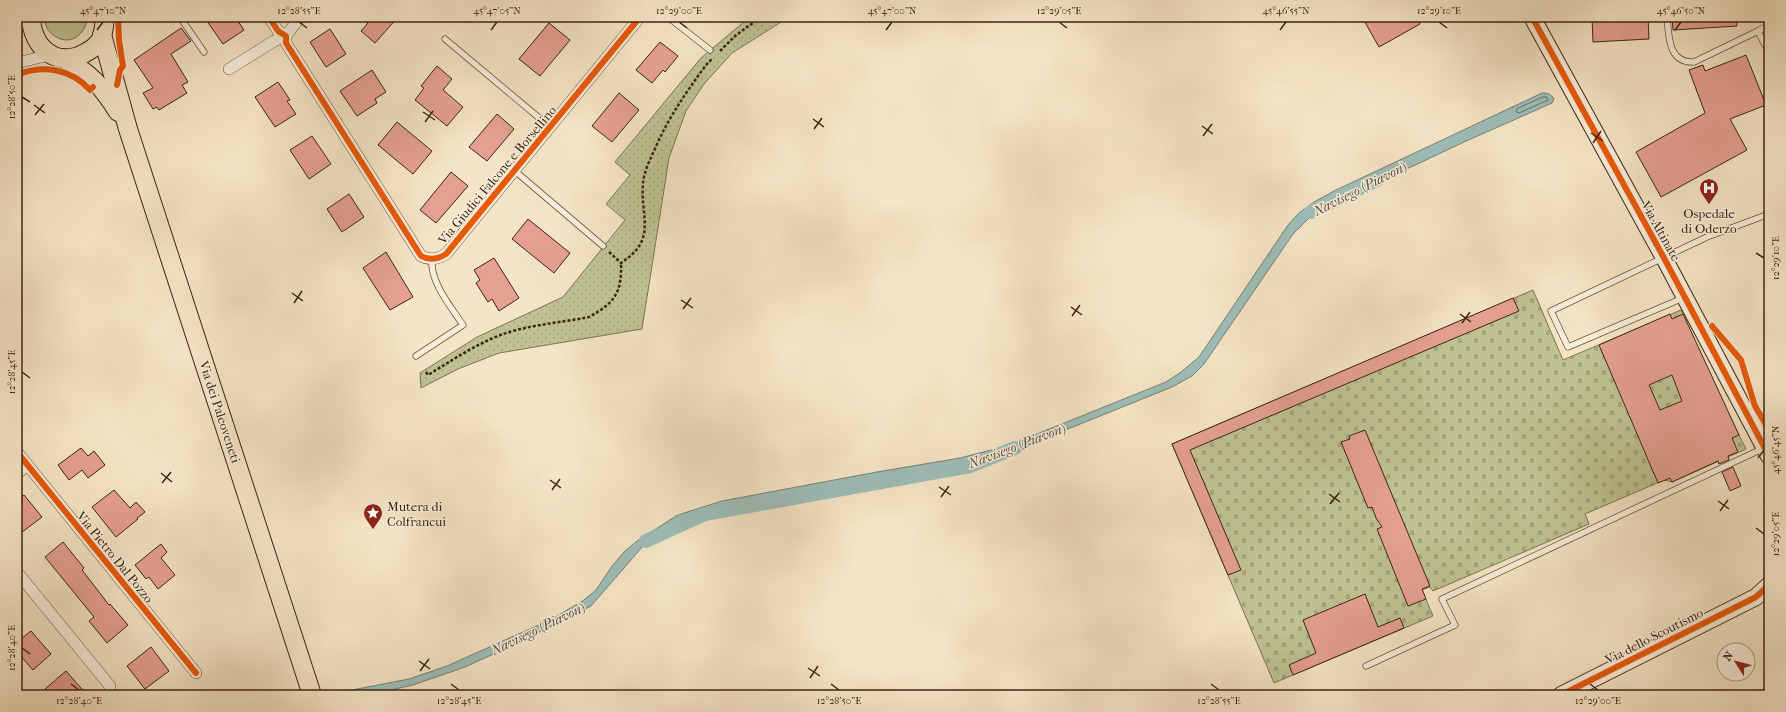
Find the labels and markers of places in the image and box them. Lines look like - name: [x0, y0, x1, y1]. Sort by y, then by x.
- hospital icon: Ospedale di Oderzo: [1698, 177, 1720, 205]
- place label: Ospedale di Oderzo: [1681, 206, 1737, 236]
- place label: Mutera di Colfrancui: [387, 499, 446, 529]
- place icon: Mutera di Colfrancui: [362, 502, 384, 530]

